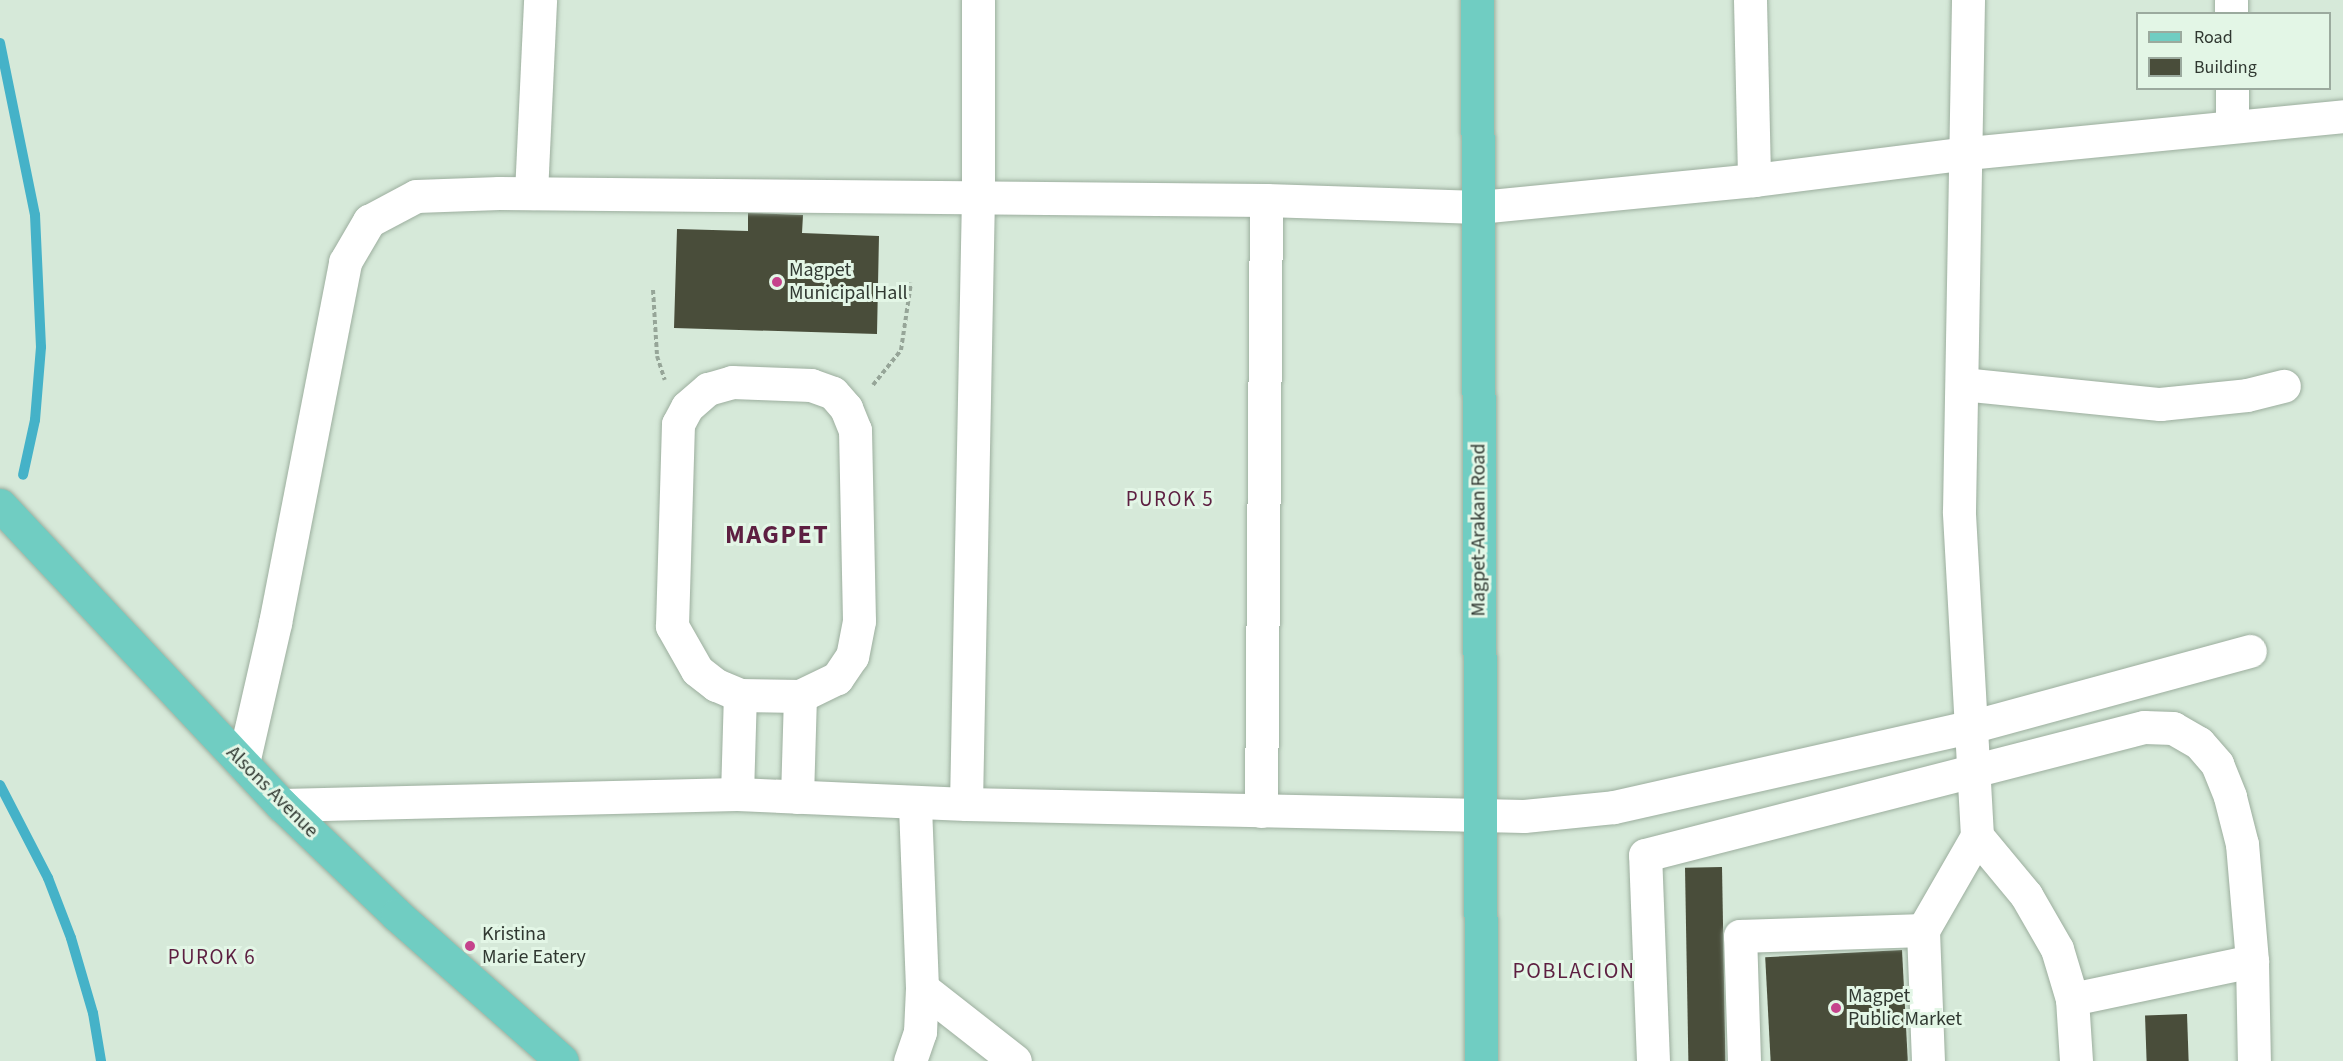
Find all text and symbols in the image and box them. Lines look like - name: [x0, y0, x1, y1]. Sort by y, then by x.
- legend: [2136, 12, 2331, 90]
- text: Road: [2194, 25, 2233, 50]
- text: Building: [2194, 55, 2257, 80]
- place label: Magpet Municipal Hall: [789, 258, 908, 305]
- marker: Magpet Municipal Hall: [770, 275, 784, 289]
- street label: Magpet-Arakan Road: [1467, 443, 1491, 617]
- district label: PUROK 5: [1126, 486, 1214, 512]
- district label: MAGPET: [725, 519, 829, 551]
- street label: Alsons Avenue: [221, 741, 323, 843]
- place label: Kristina Marie Eatery: [482, 922, 586, 969]
- marker: Kristina Marie Eatery: [463, 939, 477, 953]
- district label: PUROK 6: [168, 944, 256, 970]
- district label: POBLACION: [1512, 959, 1636, 985]
- place label: Magpet Public Market: [1848, 984, 1962, 1031]
- marker: Magpet Public Market: [1829, 1001, 1843, 1015]

